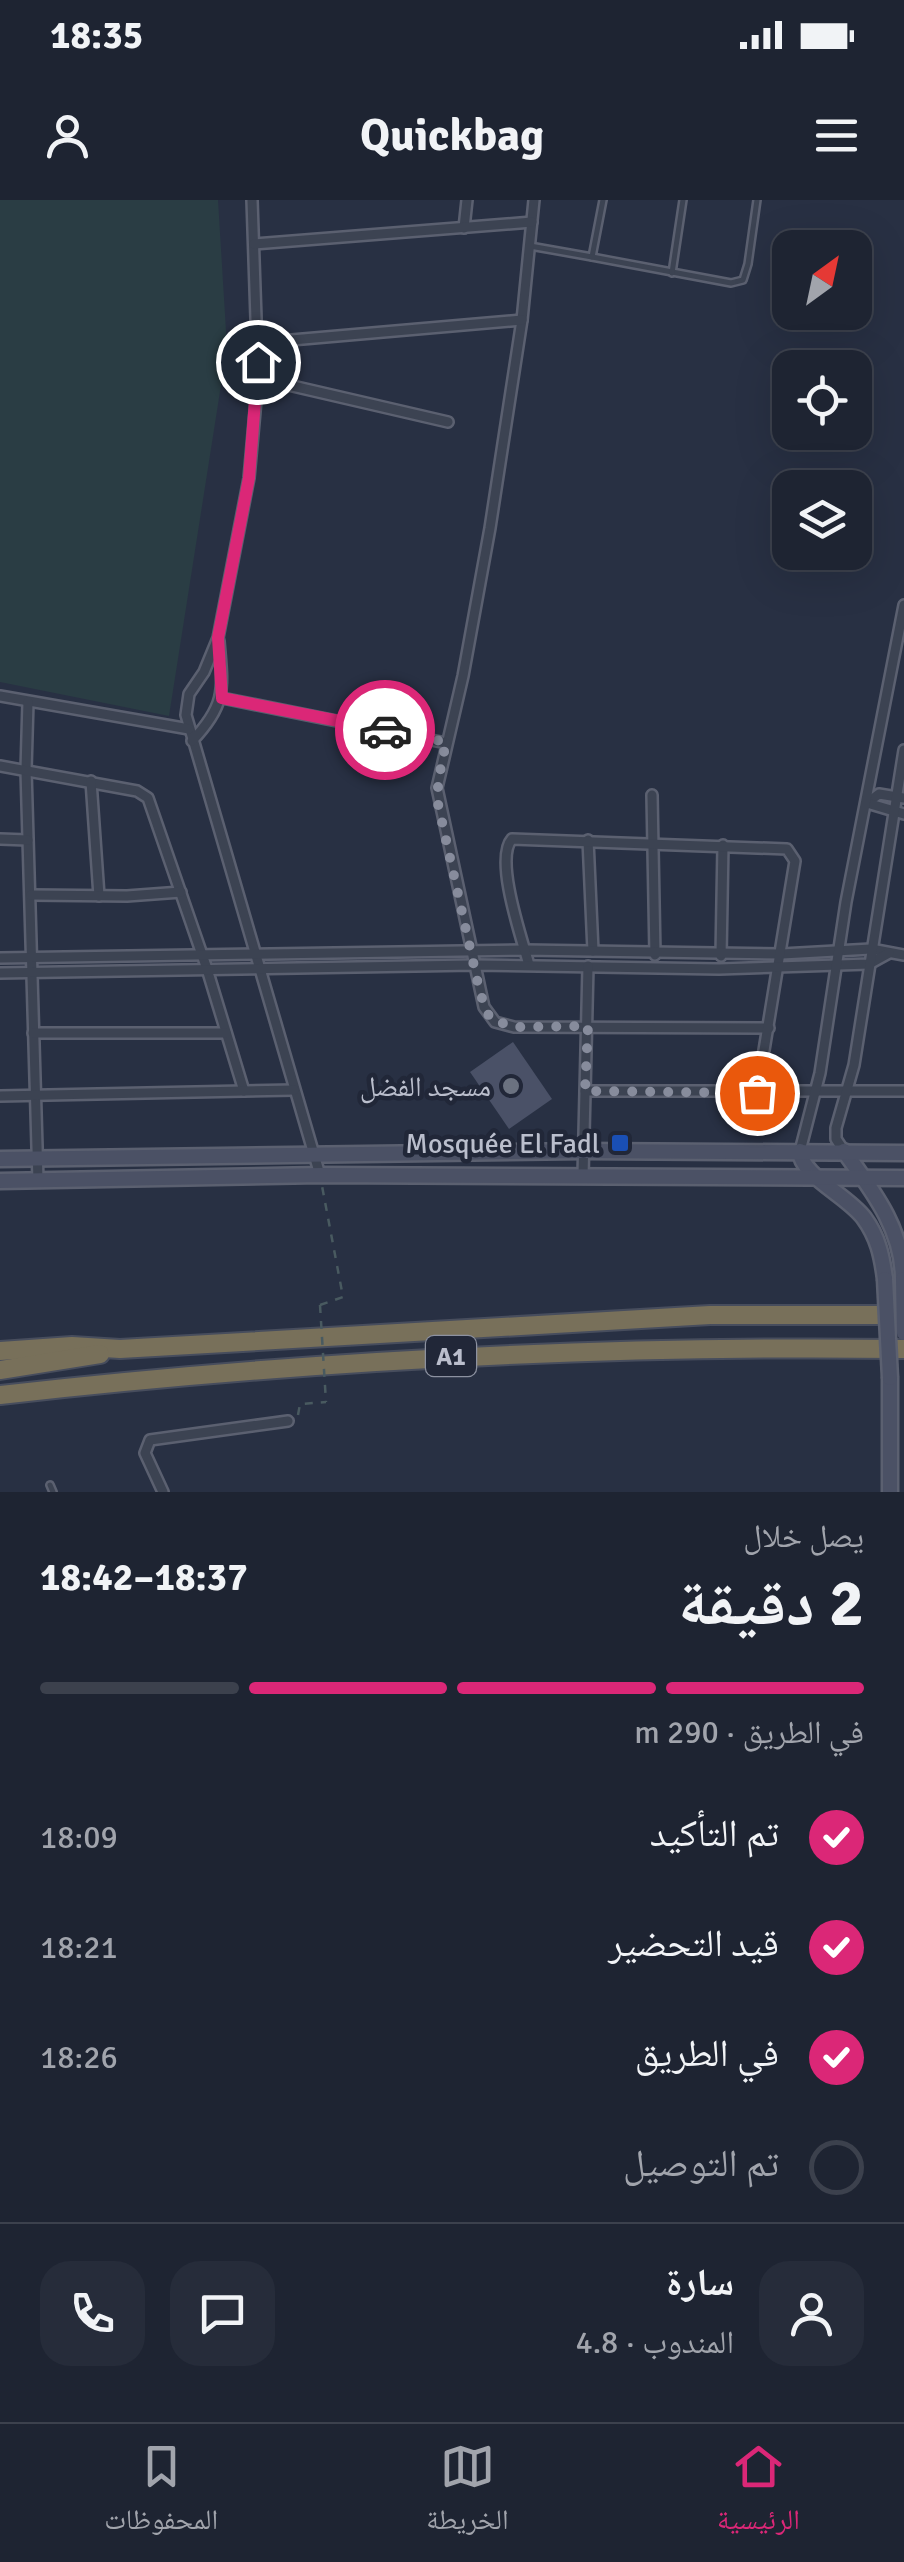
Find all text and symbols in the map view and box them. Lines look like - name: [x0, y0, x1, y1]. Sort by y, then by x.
- text: 18:35: [50, 12, 143, 59]
- icon: person: [40, 108, 95, 163]
- text: Quickbag: [360, 108, 544, 163]
- icon: menu: [809, 108, 864, 163]
- north arrow: [772, 230, 872, 330]
- map controls: [772, 230, 872, 570]
- pin: [216, 320, 301, 405]
- icon: home: [231, 335, 286, 390]
- button: locate: [772, 350, 872, 450]
- button: layers: [772, 470, 872, 570]
- courier: [335, 680, 435, 780]
- icon: car: [358, 703, 413, 758]
- pin: [715, 1051, 800, 1136]
- icon: bag: [730, 1066, 785, 1121]
- place label: مسجد الفضل: [360, 1070, 491, 1104]
- marker: مسجد الفضل: [500, 1075, 522, 1097]
- place label: Mosquée El Fadl: [405, 1127, 600, 1161]
- marker: Mosquée El Fadl: [609, 1132, 631, 1154]
- road number: A1: [426, 1336, 476, 1376]
- text: يصل خلال: [743, 1517, 864, 1556]
- text: 18:37–18:42: [40, 1554, 248, 1601]
- text: 2 دقيقة: [678, 1564, 864, 1644]
- text: في الطريق · 290 m: [634, 1713, 864, 1752]
- text: تم التأكيد: [650, 1810, 779, 1857]
- icon: check: [809, 1810, 864, 1865]
- text: 18:09: [40, 1818, 118, 1857]
- text: قيد التحضير: [608, 1920, 779, 1967]
- icon: check: [809, 1920, 864, 1975]
- text: 18:21: [40, 1928, 118, 1967]
- text: في الطريق: [635, 2030, 779, 2077]
- icon: check: [809, 2030, 864, 2085]
- text: 18:26: [40, 2038, 118, 2077]
- text: تم التوصيل: [623, 2140, 779, 2187]
- text: سارة: [666, 2259, 734, 2306]
- button: phone: [40, 2261, 145, 2366]
- button: chat: [170, 2261, 275, 2366]
- button: person: [759, 2261, 864, 2366]
- text: المندوب · 4.8: [575, 2323, 734, 2362]
- tab: المحفوظات: [104, 2439, 218, 2547]
- tab: الخريطة: [426, 2439, 509, 2547]
- tab: الرئيسية: [717, 2439, 800, 2547]

